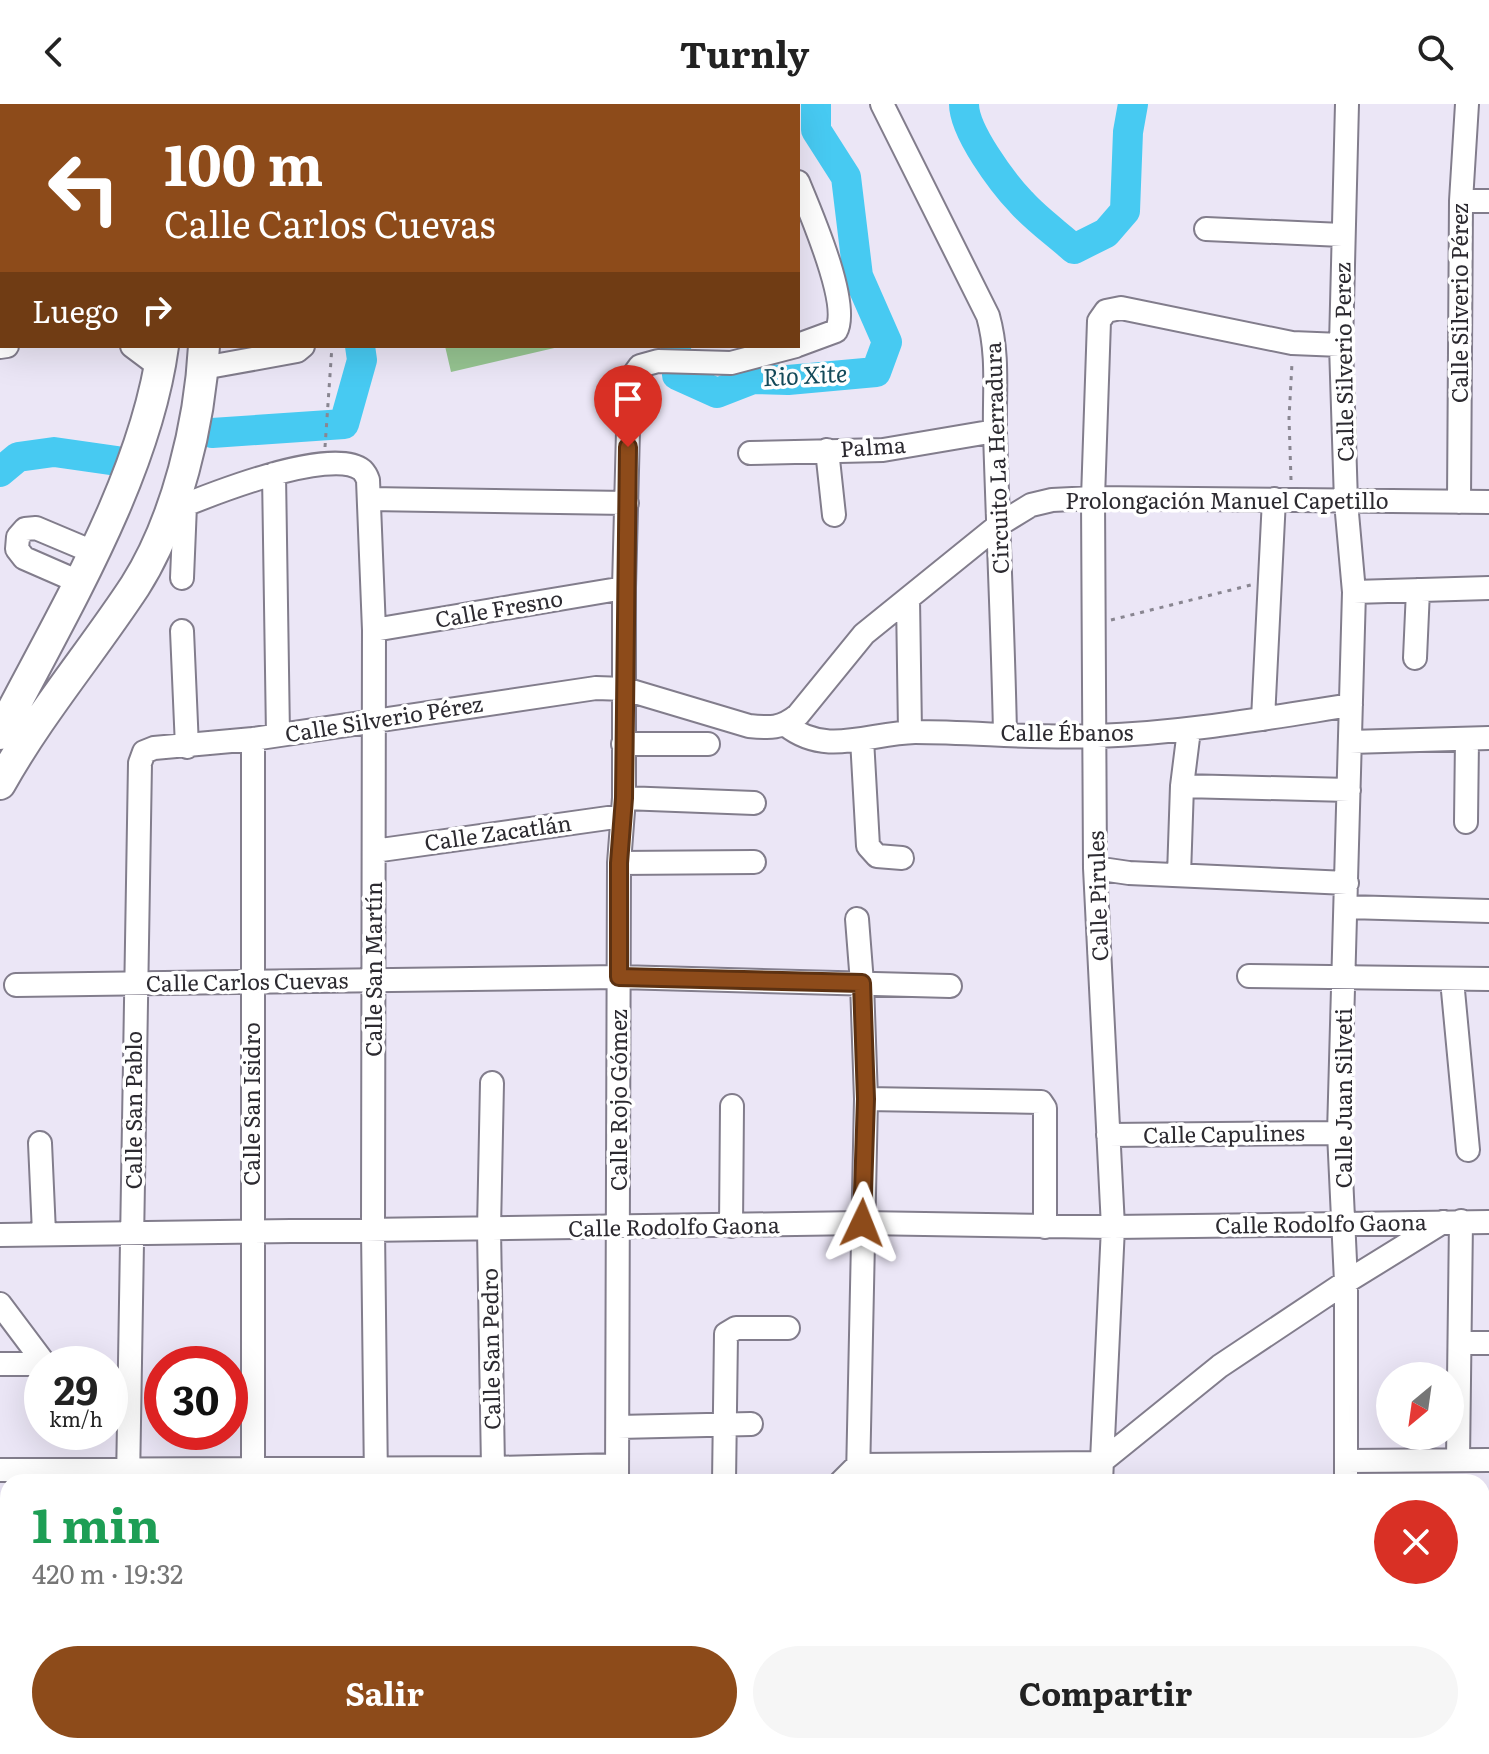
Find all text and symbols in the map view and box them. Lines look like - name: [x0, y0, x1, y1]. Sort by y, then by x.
- text: Turnly: [680, 26, 809, 79]
- icon: back: [32, 30, 76, 74]
- icon: search: [1413, 30, 1457, 74]
- text: 100 m: [164, 120, 323, 203]
- icon: left: [32, 136, 136, 240]
- text: Calle Carlos Cuevas: [164, 196, 495, 249]
- street label: Calle Silverio Pérez: [1442, 203, 1475, 403]
- street label: Calle Silverio Perez: [1324, 262, 1361, 462]
- text: Luego: [32, 288, 119, 332]
- icon: right: [135, 288, 179, 332]
- street label: Circuito La Herradura: [975, 341, 1016, 575]
- water label: Rio Xite: [762, 354, 848, 393]
- pin: [594, 365, 662, 447]
- icon: arrive: [606, 377, 650, 421]
- street label: Palma: [839, 427, 907, 464]
- street label: Prolongación Manuel Capetillo: [1065, 483, 1389, 516]
- street label: Calle Fresno: [432, 580, 565, 635]
- street label: Calle Silverio Pérez: [283, 686, 485, 749]
- street label: Calle Ébanos: [1000, 715, 1134, 748]
- street label: Calle Zacatlán: [422, 805, 573, 858]
- street label: Calle Pirules: [1078, 830, 1115, 962]
- street label: Calle San Martín: [356, 881, 389, 1057]
- street label: Calle Carlos Cuevas: [145, 962, 349, 999]
- street label: Calle Juan Silveti: [1326, 1008, 1359, 1188]
- street label: Calle Rojo Gómez: [601, 1009, 634, 1191]
- street label: Calle San Isidro: [234, 1022, 267, 1186]
- street label: Calle San Pablo: [116, 1031, 149, 1189]
- street label: Calle Capulines: [1143, 1115, 1305, 1150]
- position arrow: [820, 1181, 904, 1265]
- street label: Calle Rodolfo Gaona: [1215, 1204, 1427, 1241]
- street label: Calle Rodolfo Gaona: [568, 1207, 780, 1244]
- street label: Calle San Pedro: [472, 1268, 507, 1430]
- speed limit sign: 30: [144, 1346, 248, 1450]
- text: 29: [54, 1358, 98, 1417]
- north arrow: [1376, 1362, 1464, 1450]
- map controls: [1376, 1362, 1464, 1450]
- text: km/h: [49, 1403, 103, 1433]
- text: 1 min: [32, 1487, 160, 1558]
- button: close: [1374, 1500, 1458, 1584]
- text: 420 m · 19:32: [32, 1553, 183, 1592]
- button: Salir: [32, 1646, 737, 1738]
- button: Compartir: [753, 1646, 1458, 1738]

